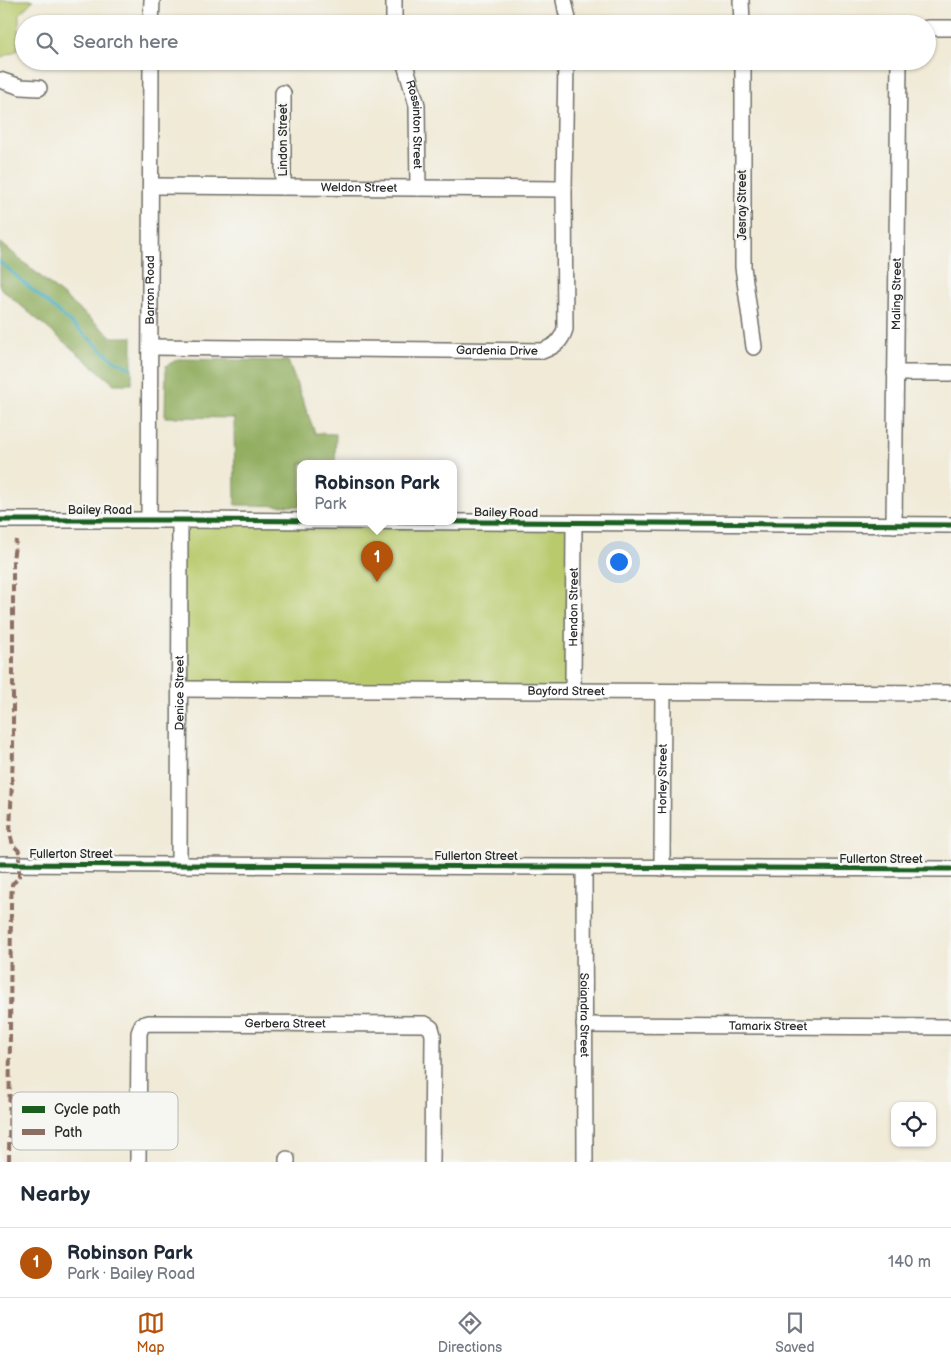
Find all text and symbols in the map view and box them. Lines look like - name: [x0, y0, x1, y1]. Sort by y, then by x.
- search box: [15, 15, 936, 70]
- icon: search: [33, 29, 61, 57]
- text: Search here: [73, 31, 178, 54]
- street label: Rossinton Street: [403, 78, 425, 169]
- street label: Lindon Street: [276, 103, 291, 176]
- street label: Jesray Street: [735, 169, 750, 240]
- street label: Weldon Street: [321, 180, 398, 195]
- street label: Barron Road: [142, 255, 158, 325]
- street label: Maling Street: [889, 257, 904, 330]
- street label: Gardenia Drive: [456, 343, 538, 358]
- popup: [297, 460, 457, 525]
- text: Robinson Park: [314, 472, 440, 495]
- text: Park: [314, 495, 346, 514]
- street label: Bailey Road: [68, 503, 132, 518]
- street label: Bailey Road: [474, 505, 538, 521]
- pin: 1: [361, 541, 393, 582]
- your location: [606, 549, 632, 575]
- street label: Hendon Street: [566, 567, 581, 647]
- street label: Denice Street: [172, 655, 187, 730]
- street label: Bayford Street: [527, 683, 605, 699]
- street label: Horley Street: [655, 744, 670, 814]
- street label: Fullerton Street: [29, 847, 113, 862]
- street label: Fullerton Street: [434, 849, 518, 864]
- street label: Fullerton Street: [839, 852, 923, 867]
- street label: Soiandra Street: [577, 973, 592, 1057]
- street label: Gerbera Street: [245, 1016, 326, 1031]
- street label: Tamarix Street: [729, 1018, 807, 1034]
- legend: [12, 1092, 178, 1150]
- text: Cycle path: [54, 1101, 121, 1118]
- map controls: [891, 1102, 936, 1147]
- button: locate: [891, 1102, 936, 1147]
- text: Path: [54, 1124, 82, 1141]
- text: Nearby: [20, 1182, 90, 1207]
- text: Robinson Park: [67, 1242, 193, 1265]
- text: 1: [33, 1253, 39, 1272]
- text: 140 m: [888, 1253, 931, 1272]
- text: Park · Bailey Road: [67, 1265, 195, 1284]
- tab: Map: [137, 1309, 165, 1356]
- tab: Directions: [438, 1309, 502, 1356]
- tab: Saved: [775, 1309, 814, 1356]

